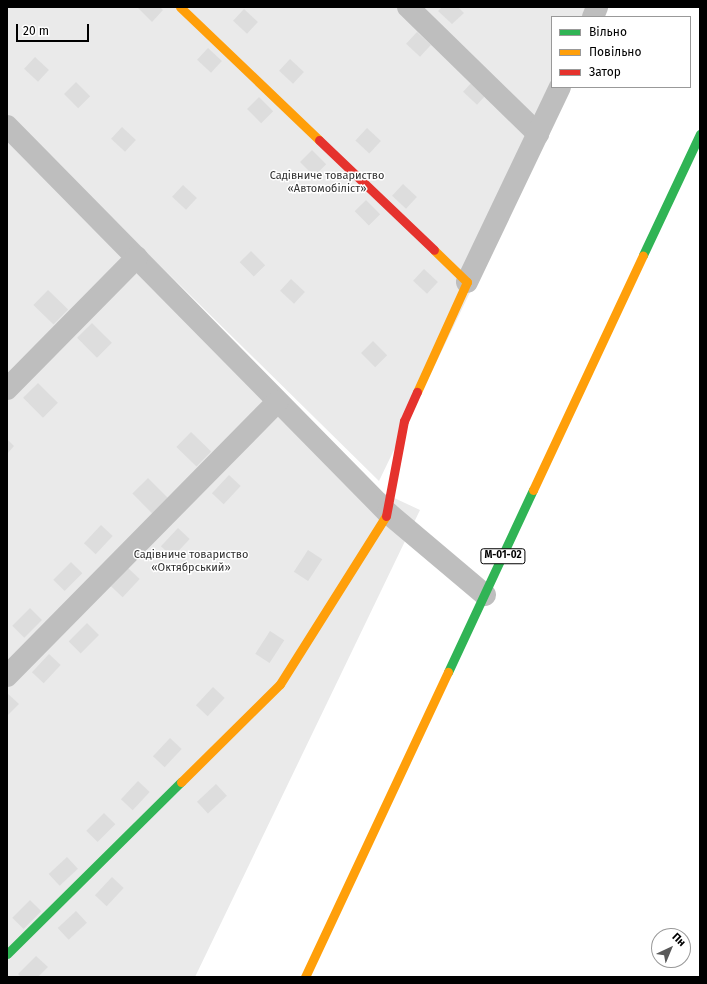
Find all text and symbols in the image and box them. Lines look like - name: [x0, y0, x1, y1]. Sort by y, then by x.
- scale bar: [18, 16, 91, 42]
- legend: [551, 16, 691, 88]
- text: 20 m: [23, 24, 49, 38]
- text: Вільно: [589, 25, 627, 39]
- text: Повільно: [589, 45, 642, 59]
- text: Затор: [589, 65, 621, 79]
- park label: Садівниче товариство «Автомобіліст»: [270, 170, 384, 196]
- road number: М-01-02: [480, 548, 526, 564]
- park label: Садівниче товариство «Октябрський»: [134, 549, 248, 575]
- north arrow: [651, 928, 691, 968]
- text: Пн: [670, 930, 688, 949]

